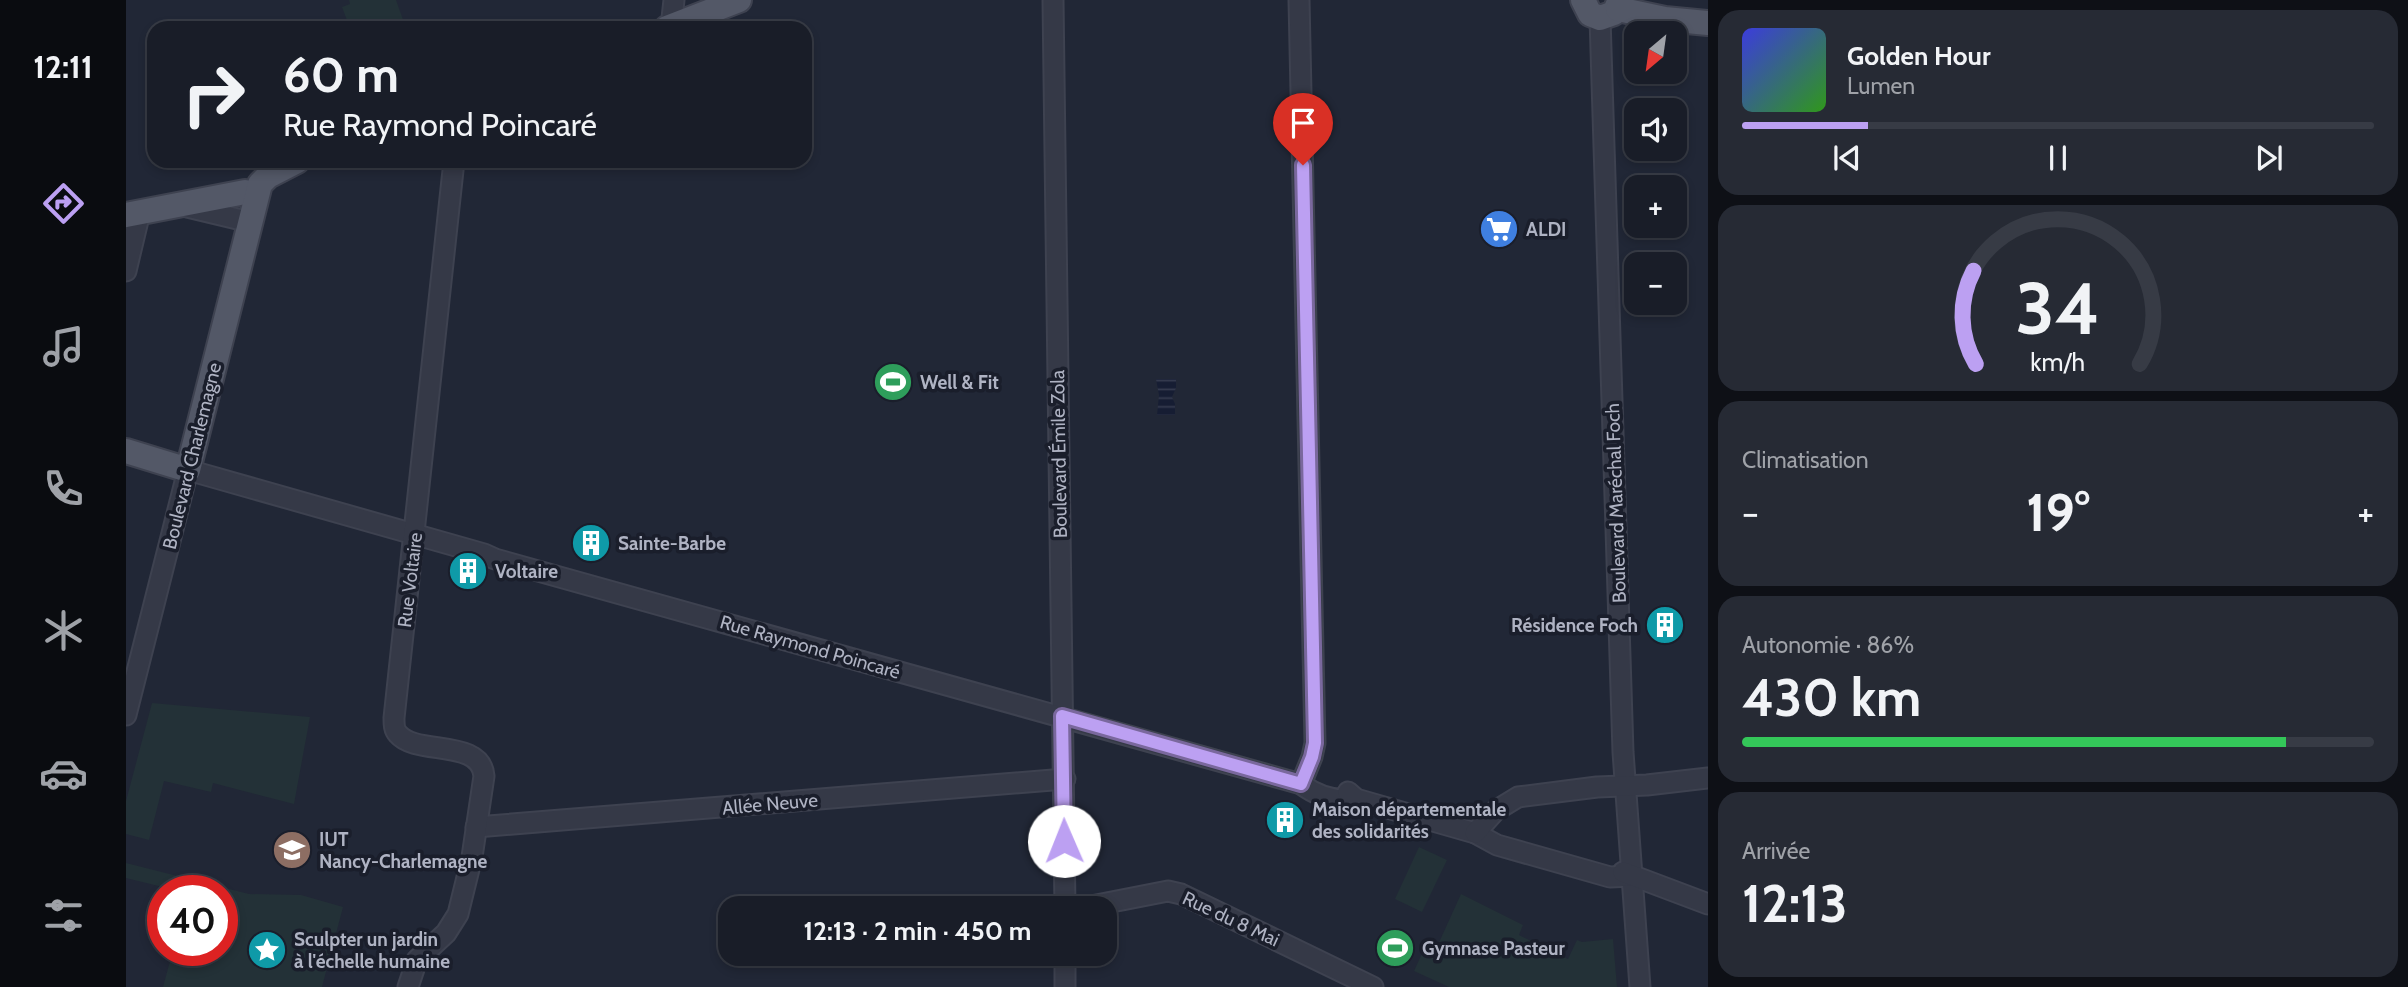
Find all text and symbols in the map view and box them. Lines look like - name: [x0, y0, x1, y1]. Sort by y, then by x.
- north arrow: [1624, 21, 1687, 84]
- map controls: [1624, 21, 1687, 315]
- text: Golden Hour: [1847, 40, 1990, 72]
- text: 60 m: [283, 45, 399, 104]
- text: 12:11: [33, 47, 93, 86]
- icon: right: [168, 49, 259, 140]
- text: Lumen: [1847, 72, 1915, 100]
- pin: [1273, 93, 1333, 165]
- button: sound: [1624, 98, 1687, 161]
- icon: arrive: [1284, 104, 1322, 142]
- text: Rue Raymond Poincaré: [283, 105, 597, 144]
- icon: previous: [1828, 139, 1866, 177]
- icon: pause: [2039, 139, 2077, 177]
- icon: next: [2250, 139, 2288, 177]
- button: +: [1624, 175, 1687, 238]
- icon: directions: [39, 179, 88, 228]
- supermarket icon: ALDI: [1478, 208, 1520, 250]
- place label: ALDI: [1526, 218, 1566, 241]
- button: −: [1624, 252, 1687, 315]
- text: 34: [2016, 265, 2100, 353]
- icon: music: [39, 322, 88, 371]
- text: km/h: [2031, 347, 2085, 377]
- street label: Boulevard Charlemagne: [158, 360, 226, 552]
- sports icon: Well & Fit: [872, 361, 914, 403]
- street label: Boulevard Émile Zola: [1045, 370, 1072, 538]
- place label: Well & Fit: [920, 371, 999, 394]
- street label: Boulevard Maréchal Foch: [1601, 403, 1631, 603]
- text: Climatisation: [1742, 446, 1869, 474]
- icon: phone: [39, 464, 88, 513]
- text: 19°: [2026, 481, 2090, 544]
- text: −: [1742, 489, 1759, 536]
- text: +: [2357, 489, 2374, 536]
- building icon: Sainte-Barbe: [570, 522, 612, 564]
- street label: Rue Voltaire: [393, 531, 427, 629]
- place label: Sainte-Barbe: [618, 532, 726, 555]
- building icon: Voltaire: [447, 550, 489, 592]
- place label: Voltaire: [495, 560, 558, 583]
- building icon: Résidence Foch: [1644, 604, 1686, 646]
- icon: climate: [39, 606, 88, 655]
- street label: Rue Raymond Poincaré: [717, 610, 903, 684]
- place label: Résidence Foch: [1511, 614, 1638, 637]
- text: Autonomie · 86%: [1742, 631, 1914, 659]
- text: 430 km: [1742, 666, 1921, 729]
- icon: car: [39, 749, 88, 798]
- street label: Allée Neuve: [721, 788, 819, 820]
- place label: Maison départementale des solidarités: [1312, 798, 1506, 843]
- building icon: Maison départementale des solidarités: [1264, 799, 1306, 841]
- position arrow: [1027, 804, 1101, 878]
- place label: IUT Nancy-Charlemagne: [319, 828, 487, 873]
- school or university icon: IUT Nancy-Charlemagne: [271, 829, 313, 871]
- text: Arrivée: [1742, 837, 1810, 865]
- text: 12:13: [1742, 872, 1847, 935]
- speed limit sign: 40: [147, 875, 238, 966]
- street label: Rue du 8 Mai: [1179, 887, 1283, 951]
- icon: filters: [39, 891, 88, 940]
- text: 12:13 · 2 min · 450 m: [804, 915, 1031, 947]
- sports icon: Gymnase Pasteur: [1374, 927, 1416, 969]
- place label: Sculpter un jardin à l'échelle humaine: [294, 928, 450, 973]
- place icon: Sculpter un jardin à l'échelle humaine: [246, 929, 288, 971]
- place label: Gymnase Pasteur: [1422, 937, 1566, 960]

